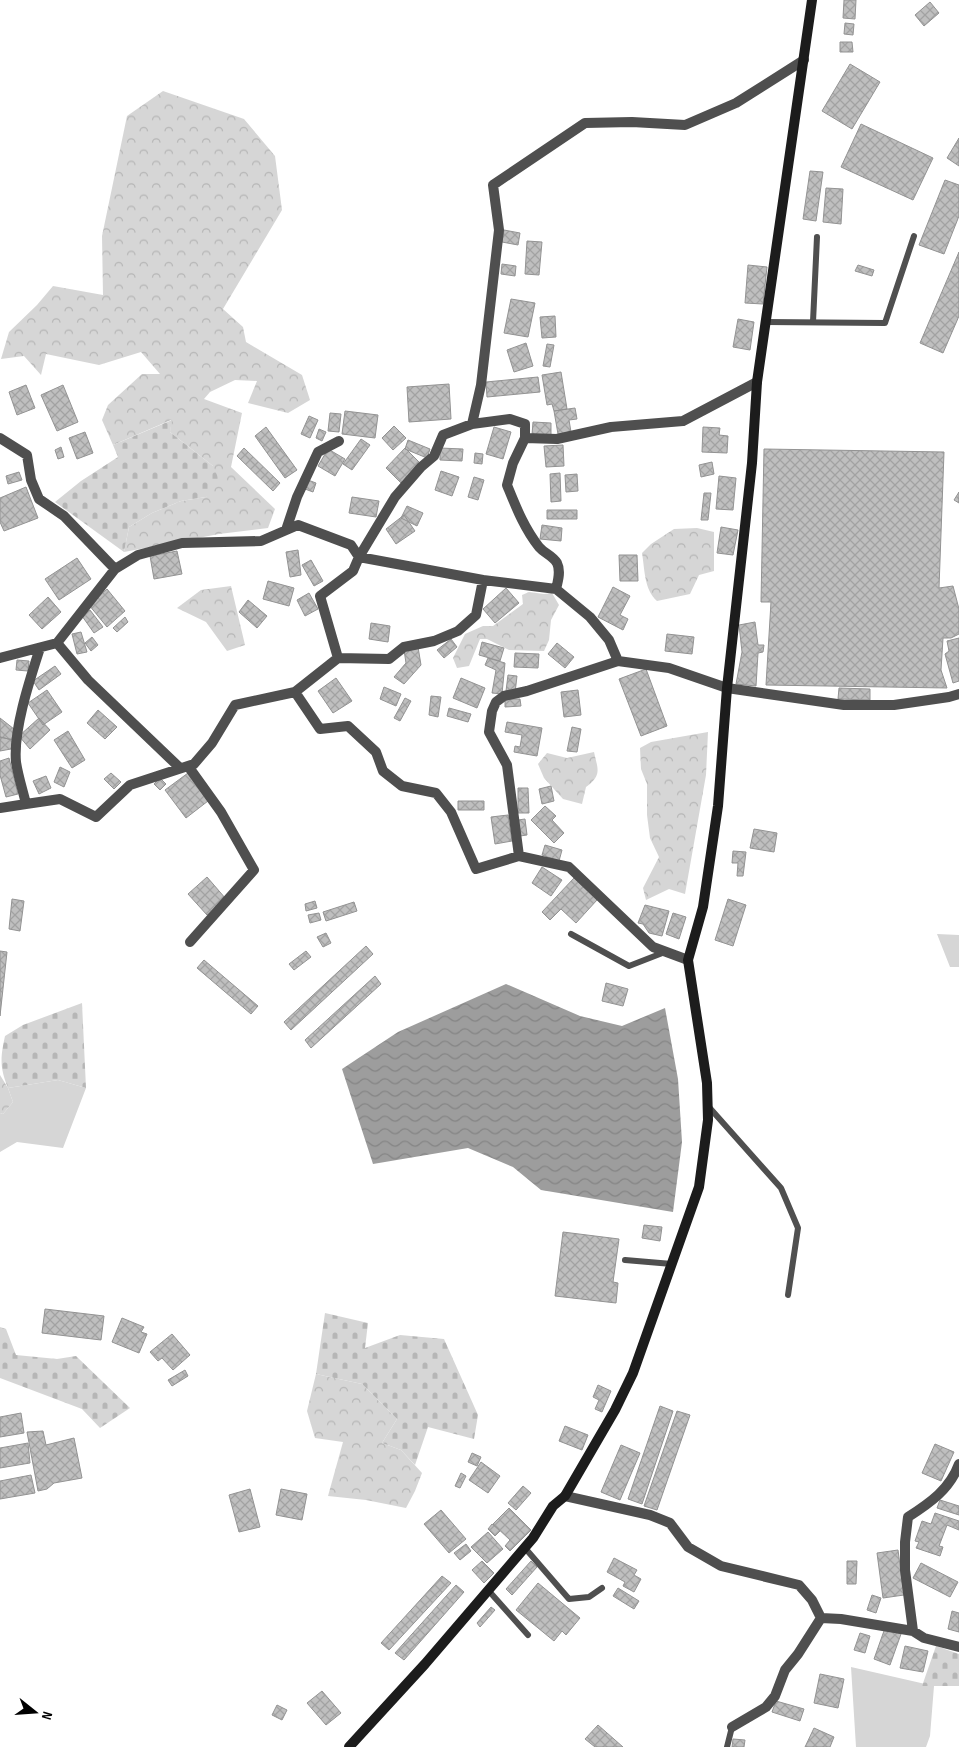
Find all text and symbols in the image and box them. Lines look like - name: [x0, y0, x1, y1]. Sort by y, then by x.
- north arrow: [10, 1687, 60, 1737]
- text: N: [38, 1710, 56, 1722]

